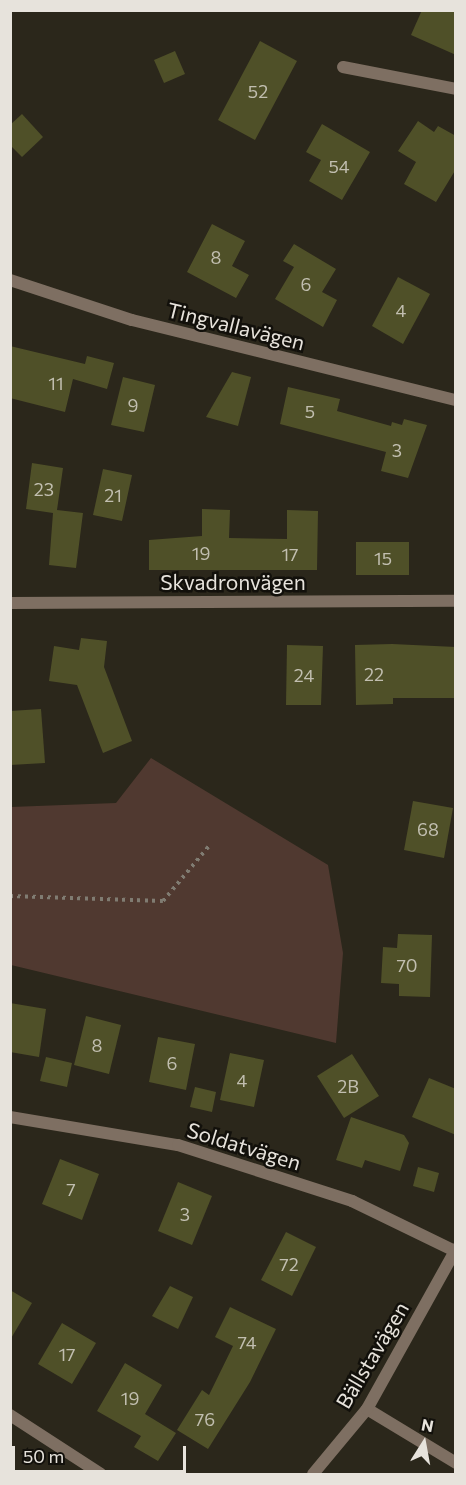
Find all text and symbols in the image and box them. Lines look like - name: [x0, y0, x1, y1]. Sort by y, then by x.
- house number: 52: [248, 80, 268, 102]
- house number: 54: [328, 155, 350, 177]
- house number: 8: [211, 246, 221, 268]
- house number: 6: [301, 273, 311, 295]
- street label: Tingvallavägen: [165, 297, 307, 355]
- house number: 4: [396, 299, 406, 321]
- house number: 11: [48, 372, 64, 394]
- house number: 9: [128, 394, 138, 416]
- house number: 5: [305, 400, 315, 422]
- house number: 3: [392, 439, 402, 461]
- house number: 23: [34, 478, 54, 500]
- house number: 21: [104, 484, 122, 506]
- house number: 19: [192, 542, 210, 564]
- house number: 17: [281, 543, 299, 565]
- house number: 15: [374, 547, 392, 569]
- street label: Skvadronvägen: [160, 569, 306, 595]
- house number: 22: [364, 663, 384, 685]
- house number: 24: [294, 664, 314, 686]
- house number: 68: [417, 818, 439, 840]
- house number: 70: [396, 954, 418, 976]
- house number: 8: [92, 1034, 102, 1056]
- house number: 6: [167, 1052, 177, 1074]
- house number: 4: [237, 1069, 247, 1091]
- house number: 2B: [337, 1075, 359, 1097]
- street label: Soldatvägen: [184, 1117, 304, 1175]
- house number: 7: [66, 1178, 76, 1200]
- house number: 3: [180, 1203, 190, 1225]
- house number: 72: [279, 1253, 299, 1275]
- street label: Bällstavägen: [330, 1297, 414, 1413]
- house number: 74: [237, 1331, 257, 1353]
- house number: 17: [58, 1343, 76, 1365]
- house number: 19: [121, 1387, 139, 1409]
- house number: 76: [195, 1408, 215, 1430]
- north arrow: [394, 1413, 454, 1473]
- text: N: [420, 1414, 435, 1435]
- scale bar: [15, 1434, 189, 1472]
- text: 50 m: [23, 1445, 64, 1467]

